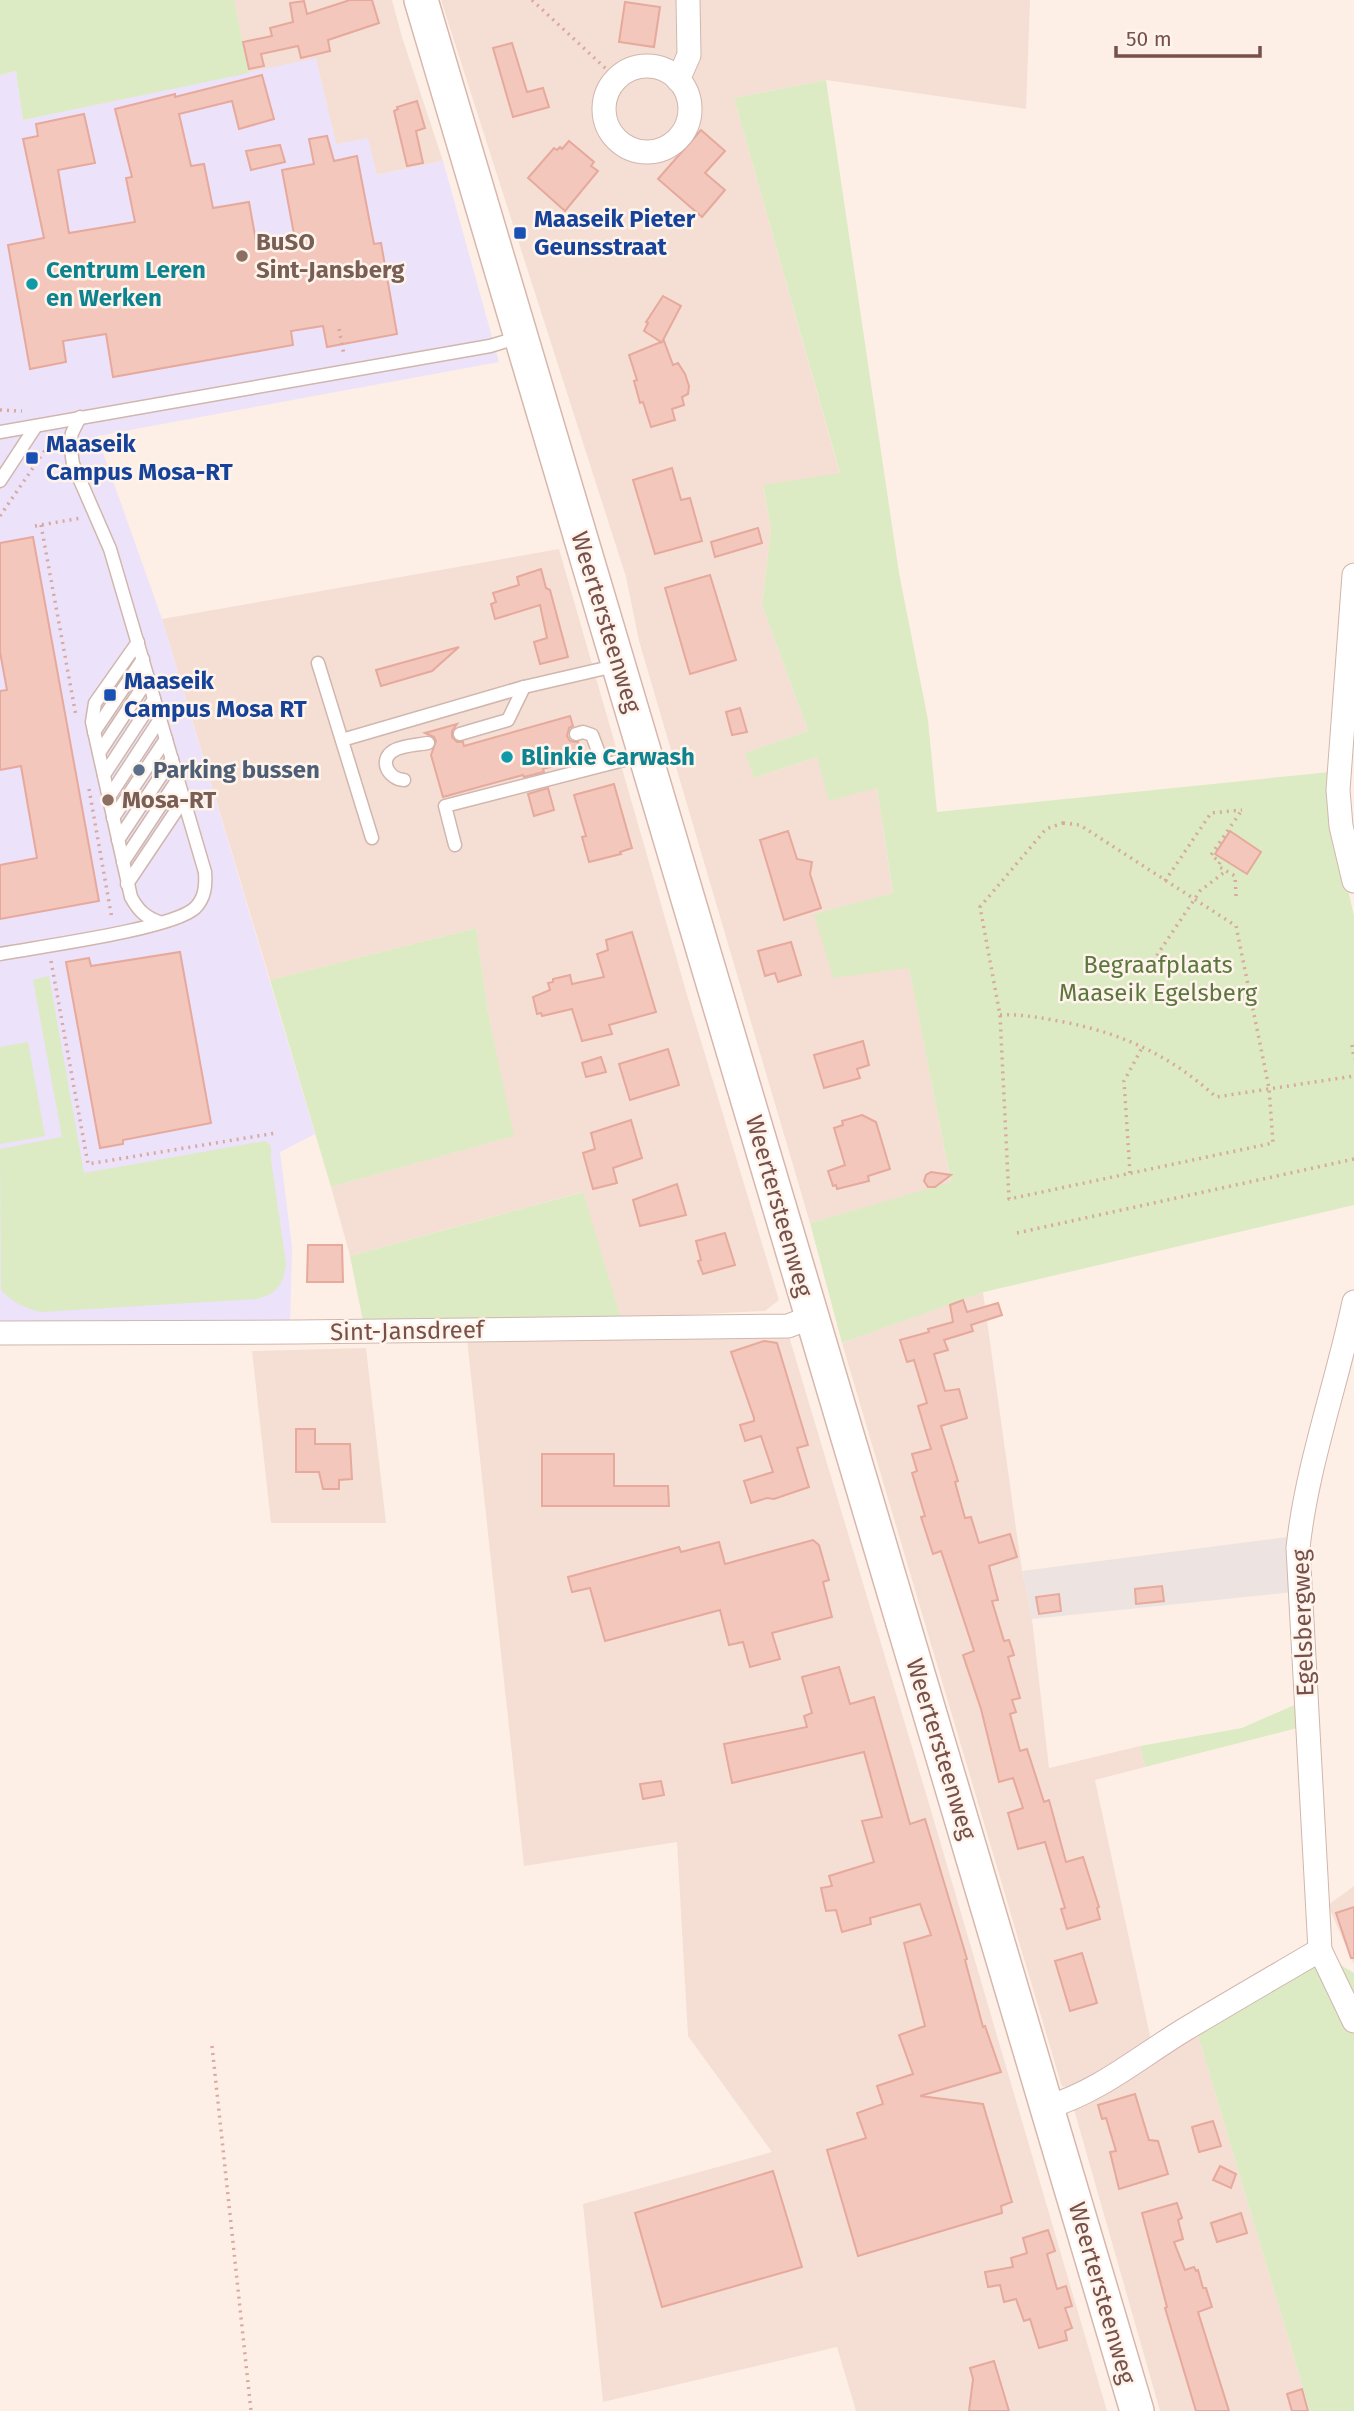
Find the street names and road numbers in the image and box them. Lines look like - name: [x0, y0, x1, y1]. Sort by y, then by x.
- street label: Weertersteenweg: [565, 528, 647, 716]
- street label: Weertersteenweg: [740, 1112, 818, 1301]
- street label: Sint-Jansdreef: [330, 1316, 486, 1346]
- street label: Egelsbergweg: [1286, 1548, 1320, 1697]
- street label: Weertersteenweg: [900, 1655, 982, 1843]
- street label: Weertersteenweg: [1063, 2199, 1141, 2388]

